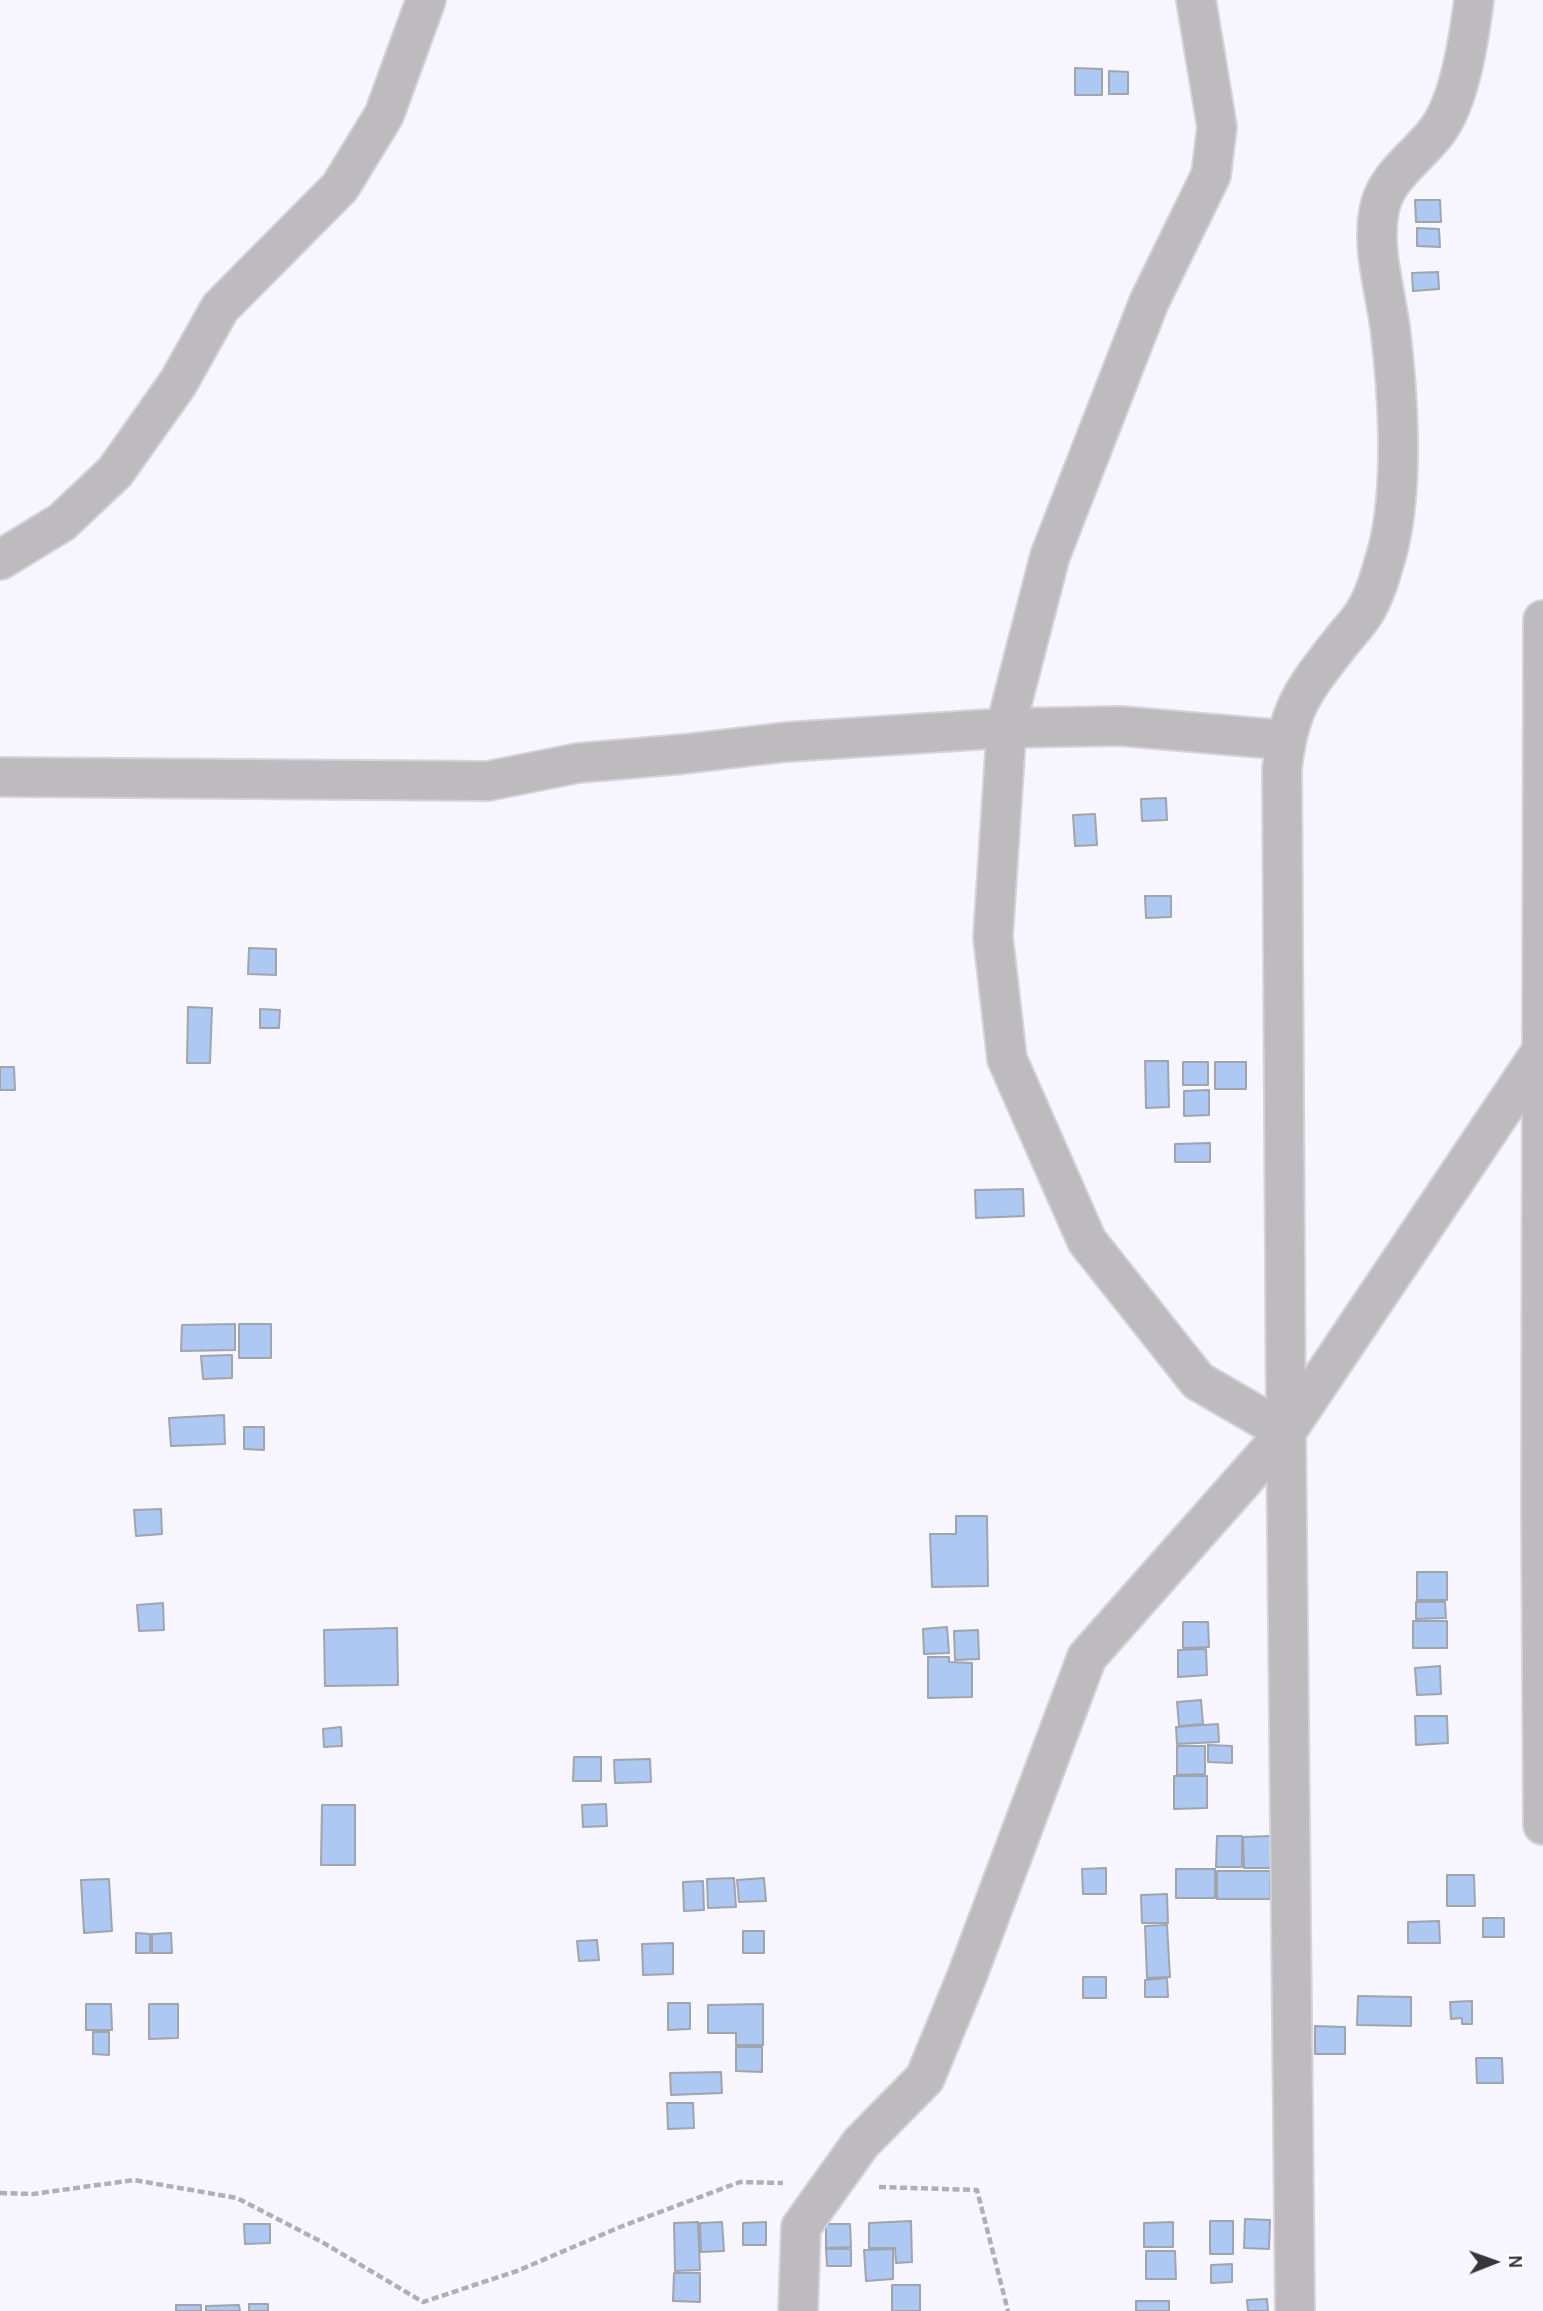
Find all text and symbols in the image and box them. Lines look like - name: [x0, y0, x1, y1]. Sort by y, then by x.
- north arrow: [1459, 2227, 1529, 2297]
- text: N: [1504, 2255, 1526, 2269]

